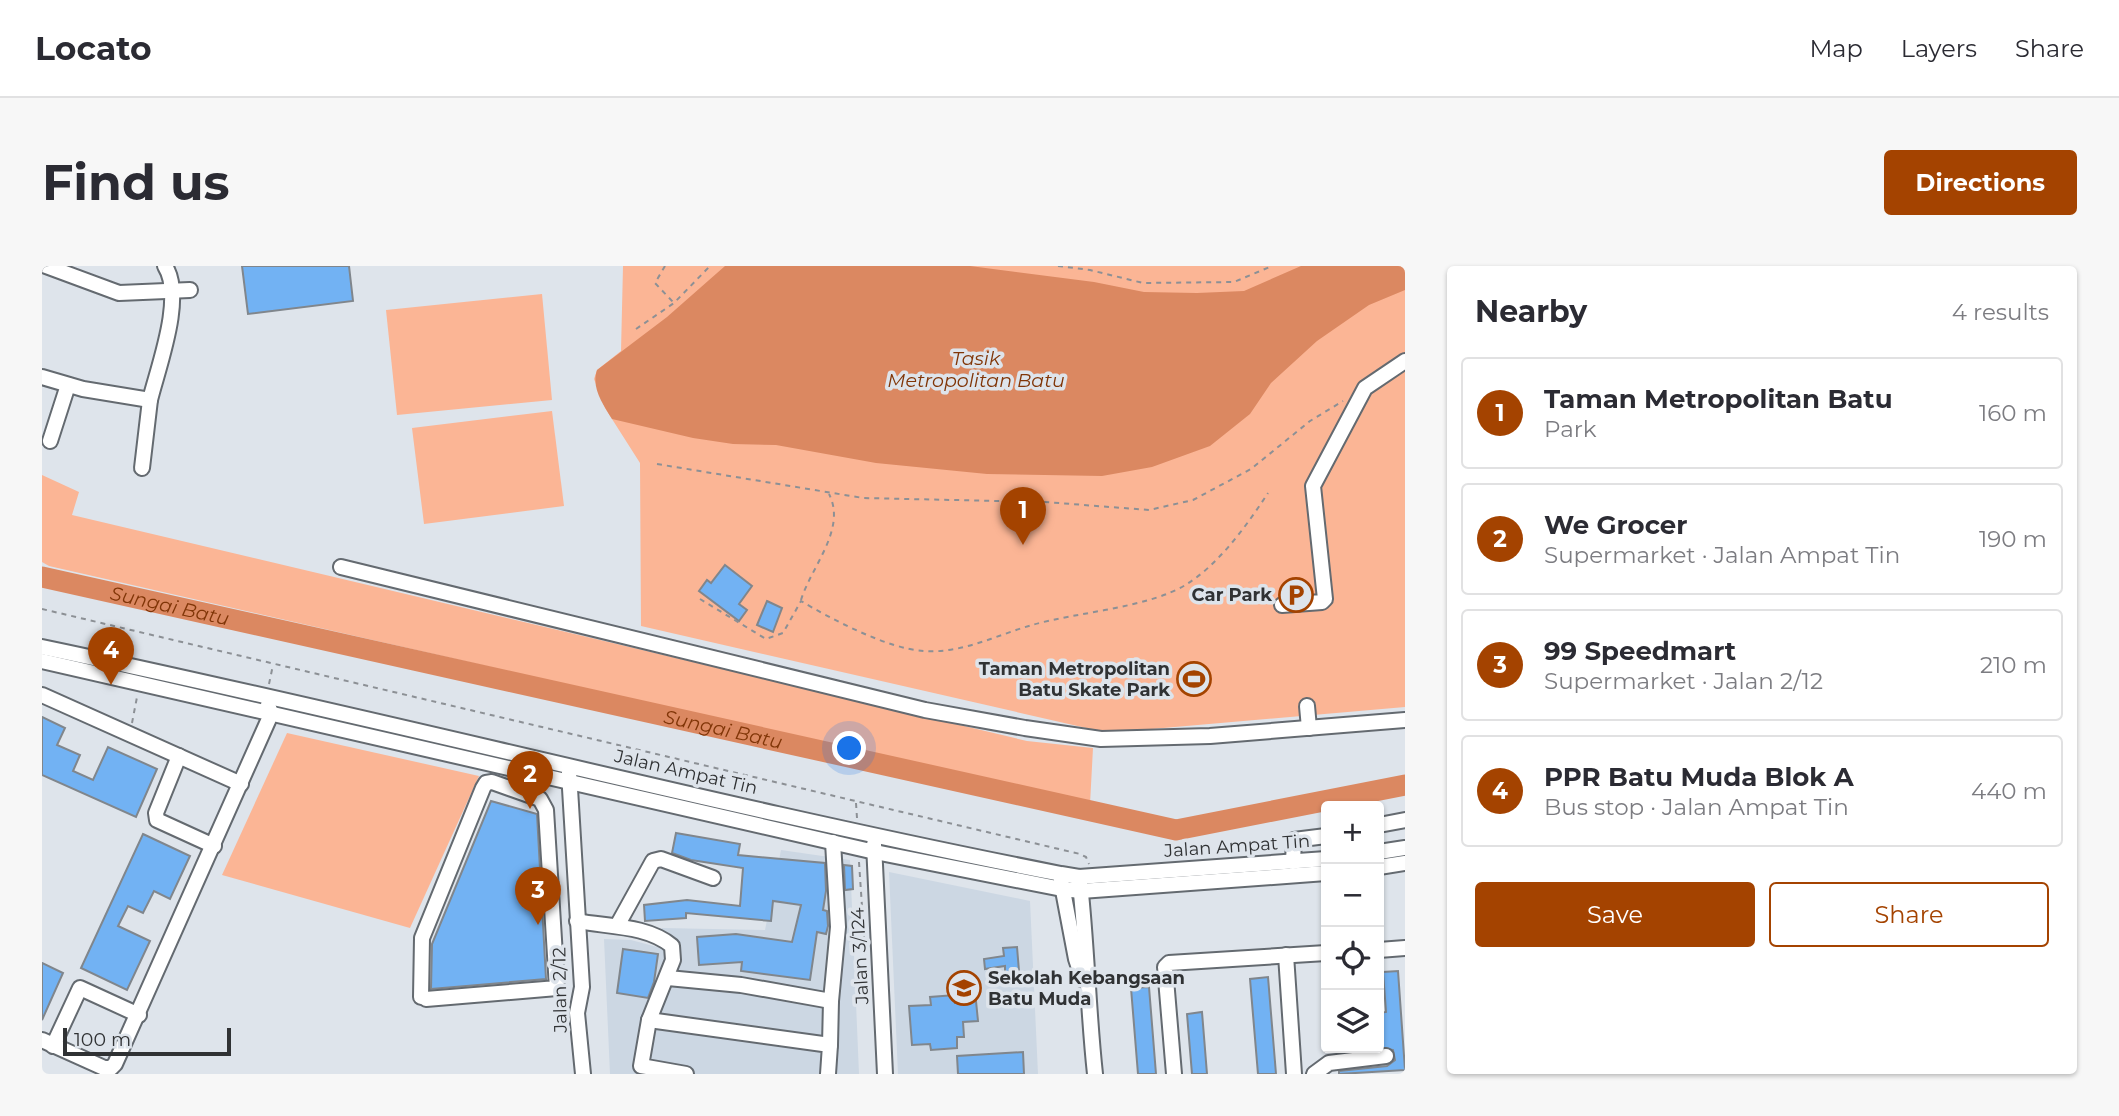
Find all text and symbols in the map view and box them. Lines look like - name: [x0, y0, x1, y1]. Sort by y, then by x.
- text: Locato: [35, 28, 152, 68]
- text: Map: [1809, 34, 1863, 63]
- text: Layers: [1901, 34, 1977, 63]
- text: Share: [2015, 34, 2084, 63]
- button: Directions: [1884, 150, 2077, 215]
- text: Find us: [42, 153, 230, 212]
- text: Nearby: [1475, 293, 1587, 330]
- text: 4 results: [1952, 298, 2049, 326]
- water label: Tasik Metropolitan Batu: [887, 347, 1065, 392]
- text: Taman Metropolitan Batu: [1544, 383, 1893, 415]
- text: 1: [1495, 399, 1505, 427]
- text: 160 m: [1979, 399, 2047, 427]
- text: Park: [1544, 415, 1597, 443]
- pin: 1: [1000, 487, 1046, 545]
- text: We Grocer: [1544, 509, 1687, 541]
- text: 2: [1493, 525, 1507, 553]
- text: 190 m: [1979, 525, 2047, 553]
- text: Supermarket · Jalan Ampat Tin: [1544, 541, 1900, 569]
- parking icon: Car Park: [1277, 576, 1315, 614]
- water label: Sungai Batu: [108, 582, 231, 630]
- place label: Car Park: [1192, 584, 1272, 606]
- pin: 4: [88, 627, 134, 685]
- text: 99 Speedmart: [1544, 635, 1736, 667]
- text: 3: [1493, 651, 1507, 679]
- text: 210 m: [1980, 651, 2047, 679]
- place label: Taman Metropolitan Batu Skate Park: [979, 658, 1170, 701]
- sports icon: Taman Metropolitan Batu Skate Park: [1175, 660, 1213, 698]
- text: Supermarket · Jalan 2/12: [1544, 667, 1823, 695]
- water label: Sungai Batu: [662, 705, 785, 754]
- your location: [832, 731, 866, 765]
- street label: Jalan Ampat Tin: [611, 745, 760, 799]
- pin: 2: [507, 751, 553, 809]
- text: PPR Batu Muda Blok A: [1544, 761, 1854, 793]
- text: 4: [1492, 777, 1508, 805]
- text: 440 m: [1971, 777, 2047, 805]
- text: Bus stop · Jalan Ampat Tin: [1544, 793, 1849, 821]
- map controls: [1321, 801, 1384, 1053]
- button: +: [1321, 801, 1384, 864]
- street label: Jalan Ampat Tin: [1162, 830, 1311, 862]
- button: −: [1321, 864, 1384, 927]
- pin: 3: [515, 867, 561, 925]
- button: Save: [1475, 882, 1755, 947]
- button: Share: [1769, 882, 2049, 947]
- street label: Jalan 3/124: [846, 907, 874, 1006]
- button: locate: [1321, 927, 1384, 990]
- street label: Jalan 2/12: [548, 947, 572, 1034]
- place label: Sekolah Kebangsaan Batu Muda: [988, 967, 1185, 1010]
- school or university icon: Sekolah Kebangsaan Batu Muda: [945, 969, 983, 1007]
- button: layers: [1321, 990, 1384, 1053]
- scale bar: [63, 1025, 231, 1057]
- text: 100 m: [74, 1028, 131, 1051]

